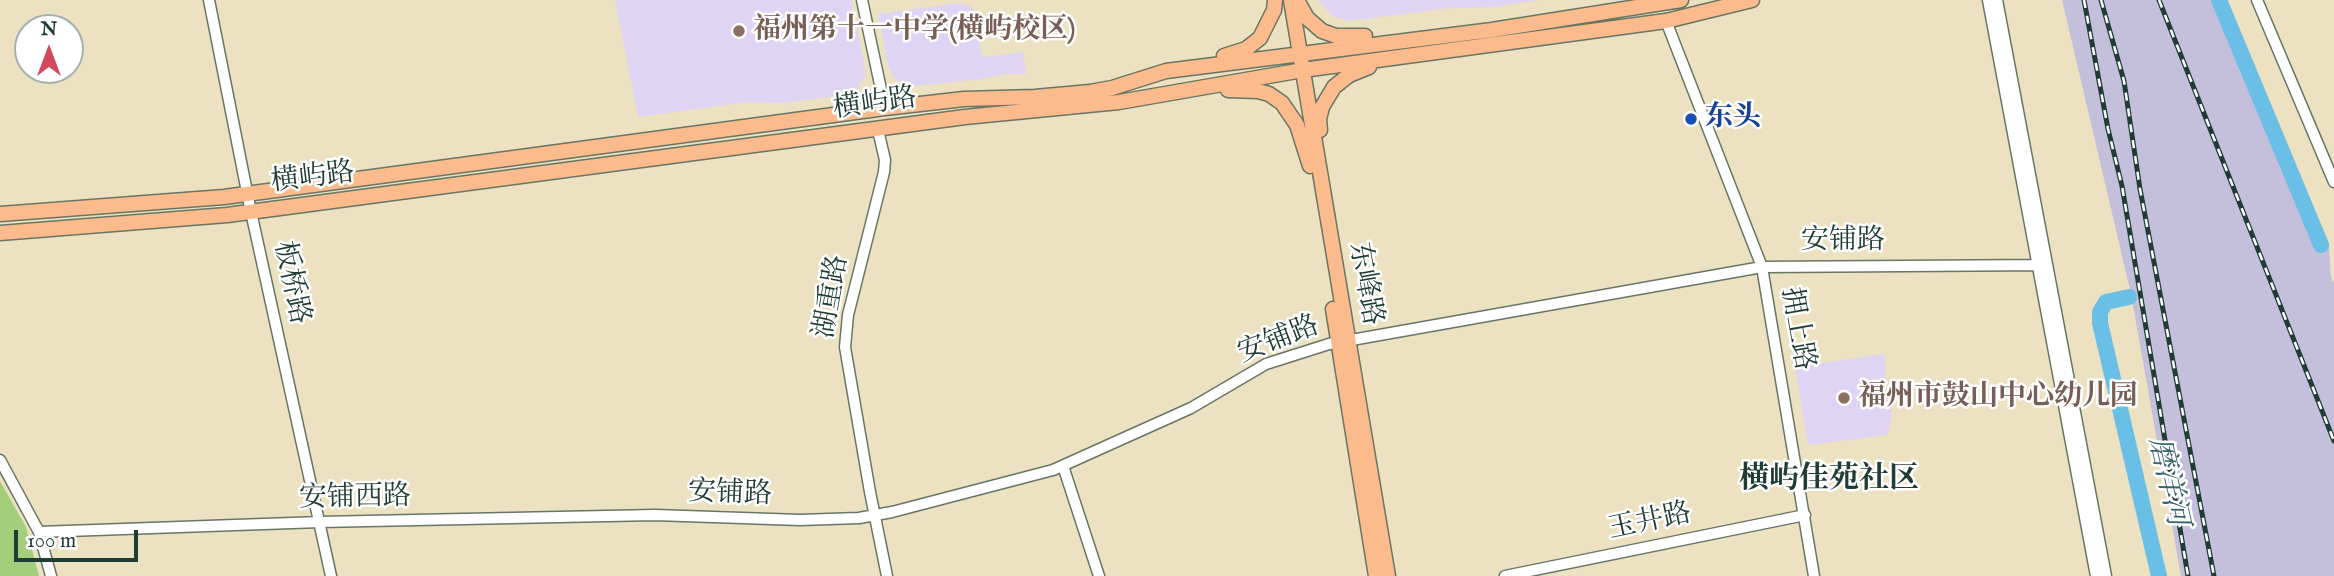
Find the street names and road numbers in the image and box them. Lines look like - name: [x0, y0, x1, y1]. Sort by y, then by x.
- street label: 横屿路: [831, 83, 919, 127]
- street label: 横屿路: [269, 157, 357, 201]
- street label: 安铺路: [1801, 225, 1885, 259]
- street label: 板桥路: [265, 238, 315, 328]
- street label: 东峰路: [1340, 240, 1388, 328]
- street label: 湖重路: [809, 253, 857, 341]
- street label: 拥上路: [1772, 285, 1820, 373]
- street label: 安铺路: [1234, 310, 1324, 372]
- street label: 安铺路: [687, 477, 773, 513]
- street label: 安铺西路: [299, 481, 411, 517]
- street label: 玉井路: [1605, 498, 1695, 548]

